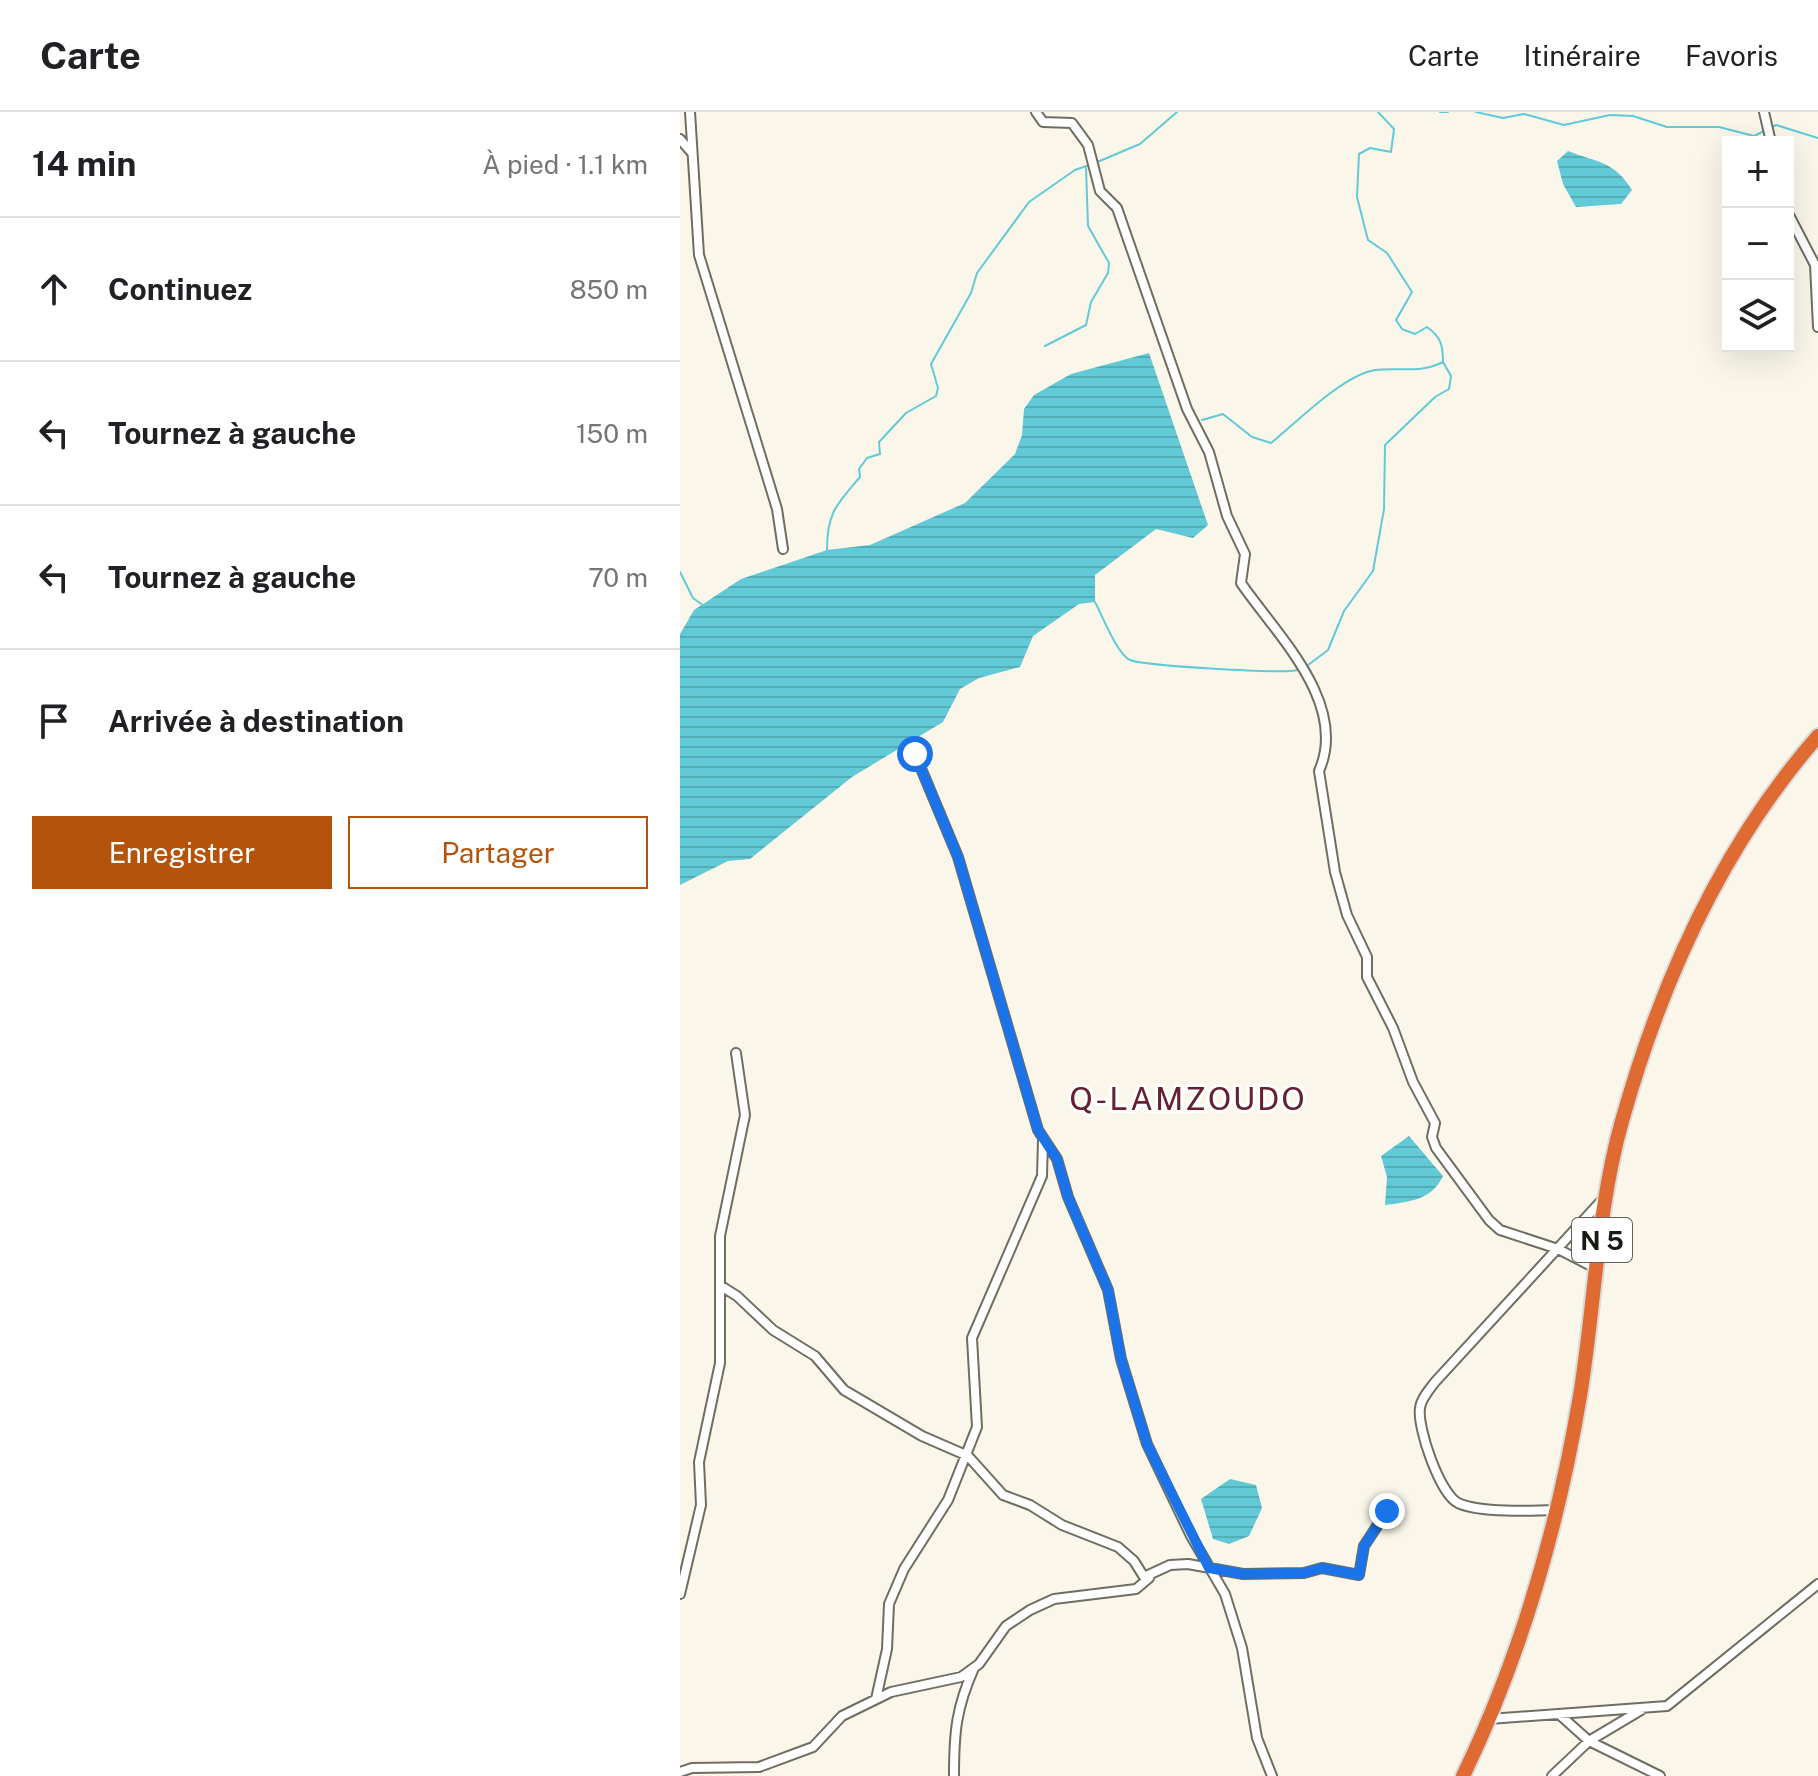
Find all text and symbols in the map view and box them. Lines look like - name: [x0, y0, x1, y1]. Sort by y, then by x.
- text: Carte: [40, 33, 141, 78]
- text: Carte: [1408, 39, 1479, 72]
- text: Itinéraire: [1523, 39, 1641, 72]
- text: Favoris: [1685, 39, 1778, 72]
- map controls: [1722, 136, 1794, 352]
- button: +: [1722, 136, 1794, 208]
- text: 14 min: [32, 144, 136, 184]
- text: À pied · 1.1 km: [482, 149, 648, 180]
- button: −: [1722, 208, 1794, 280]
- icon: ahead: [32, 267, 76, 311]
- text: Continuez: [108, 271, 252, 307]
- text: 850 m: [570, 274, 648, 305]
- button: layers: [1722, 280, 1794, 352]
- icon: left: [32, 411, 76, 455]
- text: Tournez à gauche: [108, 415, 356, 451]
- text: 150 m: [576, 418, 648, 449]
- icon: left: [32, 555, 76, 599]
- text: Tournez à gauche: [108, 559, 356, 595]
- text: 70 m: [588, 562, 648, 593]
- icon: arrive: [32, 699, 76, 743]
- text: Arrivée à destination: [108, 703, 404, 739]
- route start: [897, 736, 933, 772]
- button: Enregistrer: [32, 816, 332, 889]
- button: Partager: [348, 816, 648, 889]
- district label: Q-LAMZOUDO: [1069, 1080, 1307, 1117]
- road number: N 5: [1572, 1218, 1632, 1262]
- route end: [1369, 1493, 1405, 1529]

